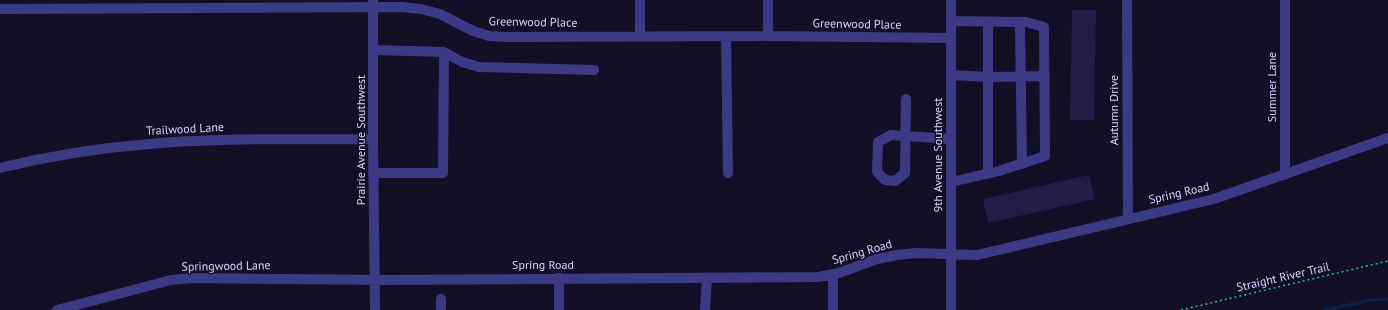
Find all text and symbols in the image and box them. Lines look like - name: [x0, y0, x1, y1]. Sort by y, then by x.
- street label: Greenwood Place: [489, 13, 577, 30]
- street label: Greenwood Place: [813, 15, 901, 32]
- street label: Summer Lane: [1264, 52, 1279, 122]
- street label: Prairie Avenue Southwest: [353, 75, 368, 205]
- street label: Autumn Drive: [1106, 75, 1121, 145]
- street label: 9th Avenue Southwest: [930, 98, 945, 212]
- street label: Trailwood Lane: [146, 119, 224, 138]
- street label: Spring Road: [1147, 178, 1211, 207]
- street label: Spring Road: [830, 236, 894, 267]
- street label: Springwood Lane: [181, 257, 271, 274]
- street label: Spring Road: [512, 257, 574, 272]
- street label: Straight River Trail: [1235, 258, 1331, 295]

